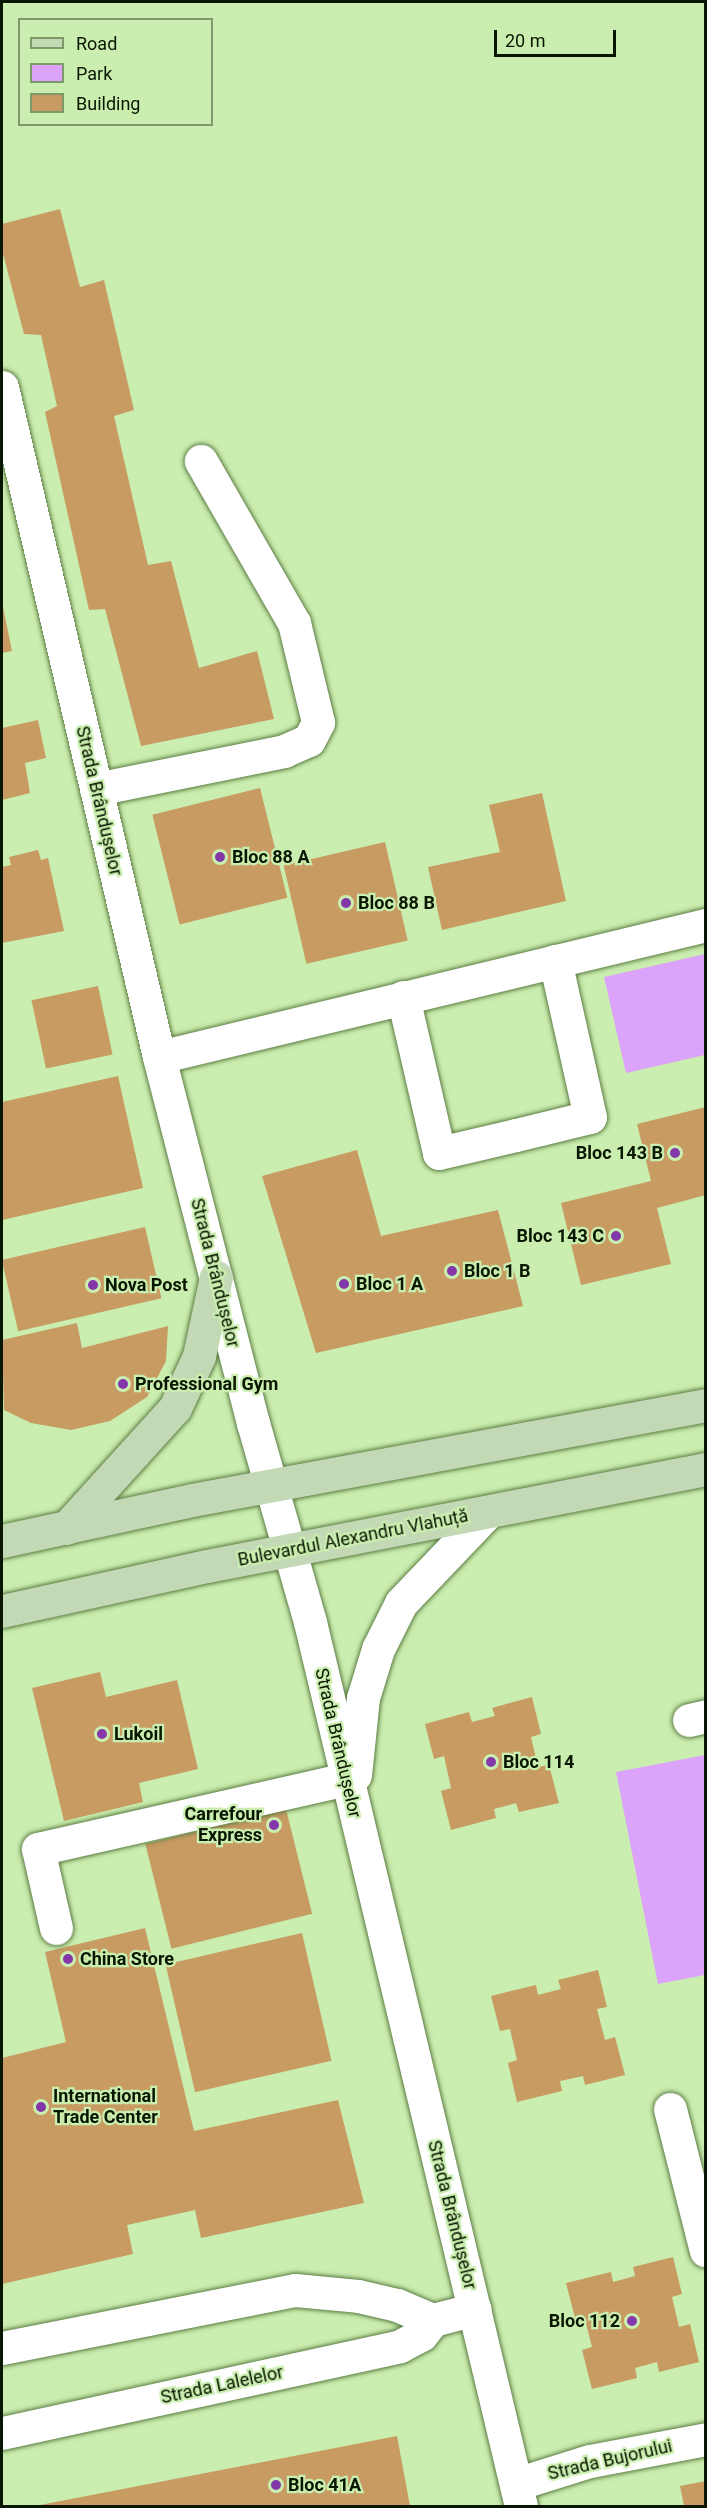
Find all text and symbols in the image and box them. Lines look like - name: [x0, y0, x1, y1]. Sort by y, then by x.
- legend: [18, 18, 213, 126]
- scale bar: [497, 18, 618, 56]
- text: 20 m: [505, 30, 545, 51]
- text: Road: [76, 33, 117, 54]
- text: Park: [76, 63, 112, 84]
- text: Building: [76, 93, 140, 114]
- street label: Strada Brândușelor: [71, 724, 127, 878]
- place label: Bloc 88 A: [232, 846, 309, 868]
- marker: Bloc 88 A: [213, 850, 227, 864]
- place label: Bloc 88 B: [358, 892, 435, 914]
- marker: Bloc 88 B: [339, 896, 353, 910]
- place label: Bloc 143 B: [576, 1142, 663, 1164]
- marker: Bloc 143 B: [668, 1146, 682, 1160]
- street label: Strada Brândușelor: [186, 1196, 244, 1350]
- place label: Bloc 143 C: [517, 1225, 604, 1247]
- marker: Bloc 143 C: [609, 1229, 623, 1243]
- place label: Bloc 1 B: [464, 1260, 531, 1282]
- marker: Bloc 1 B: [445, 1264, 459, 1278]
- place label: Bloc 1 A: [356, 1273, 423, 1295]
- place label: Nova Post: [105, 1274, 188, 1296]
- marker: Bloc 1 A: [337, 1277, 351, 1291]
- marker: Nova Post: [86, 1278, 100, 1292]
- place label: Professional Gym: [135, 1373, 278, 1395]
- marker: Professional Gym: [116, 1377, 130, 1391]
- street label: Bulevardul Alexandru Vlahuță: [236, 1505, 470, 1571]
- street label: Strada Brândușelor: [310, 1666, 366, 1820]
- place label: Lukoil: [114, 1723, 163, 1745]
- marker: Lukoil: [95, 1727, 109, 1741]
- place label: Bloc 114: [503, 1751, 574, 1773]
- marker: Bloc 114: [484, 1755, 498, 1769]
- place label: Carrefour Express: [185, 1804, 262, 1846]
- marker: Carrefour Express: [267, 1818, 281, 1832]
- place label: China Store: [80, 1948, 174, 1970]
- marker: China Store: [61, 1952, 75, 1966]
- place label: International Trade Center: [53, 2086, 158, 2128]
- marker: International Trade Center: [34, 2100, 48, 2114]
- street label: Strada Brândușelor: [423, 2138, 481, 2292]
- place label: Bloc 112: [549, 2310, 620, 2332]
- marker: Bloc 112: [625, 2314, 639, 2328]
- street label: Strada Lalelelor: [159, 2361, 285, 2409]
- street label: Strada Bujorului: [546, 2435, 674, 2485]
- place label: Bloc 41A: [288, 2474, 361, 2496]
- marker: Bloc 41A: [269, 2478, 283, 2492]

